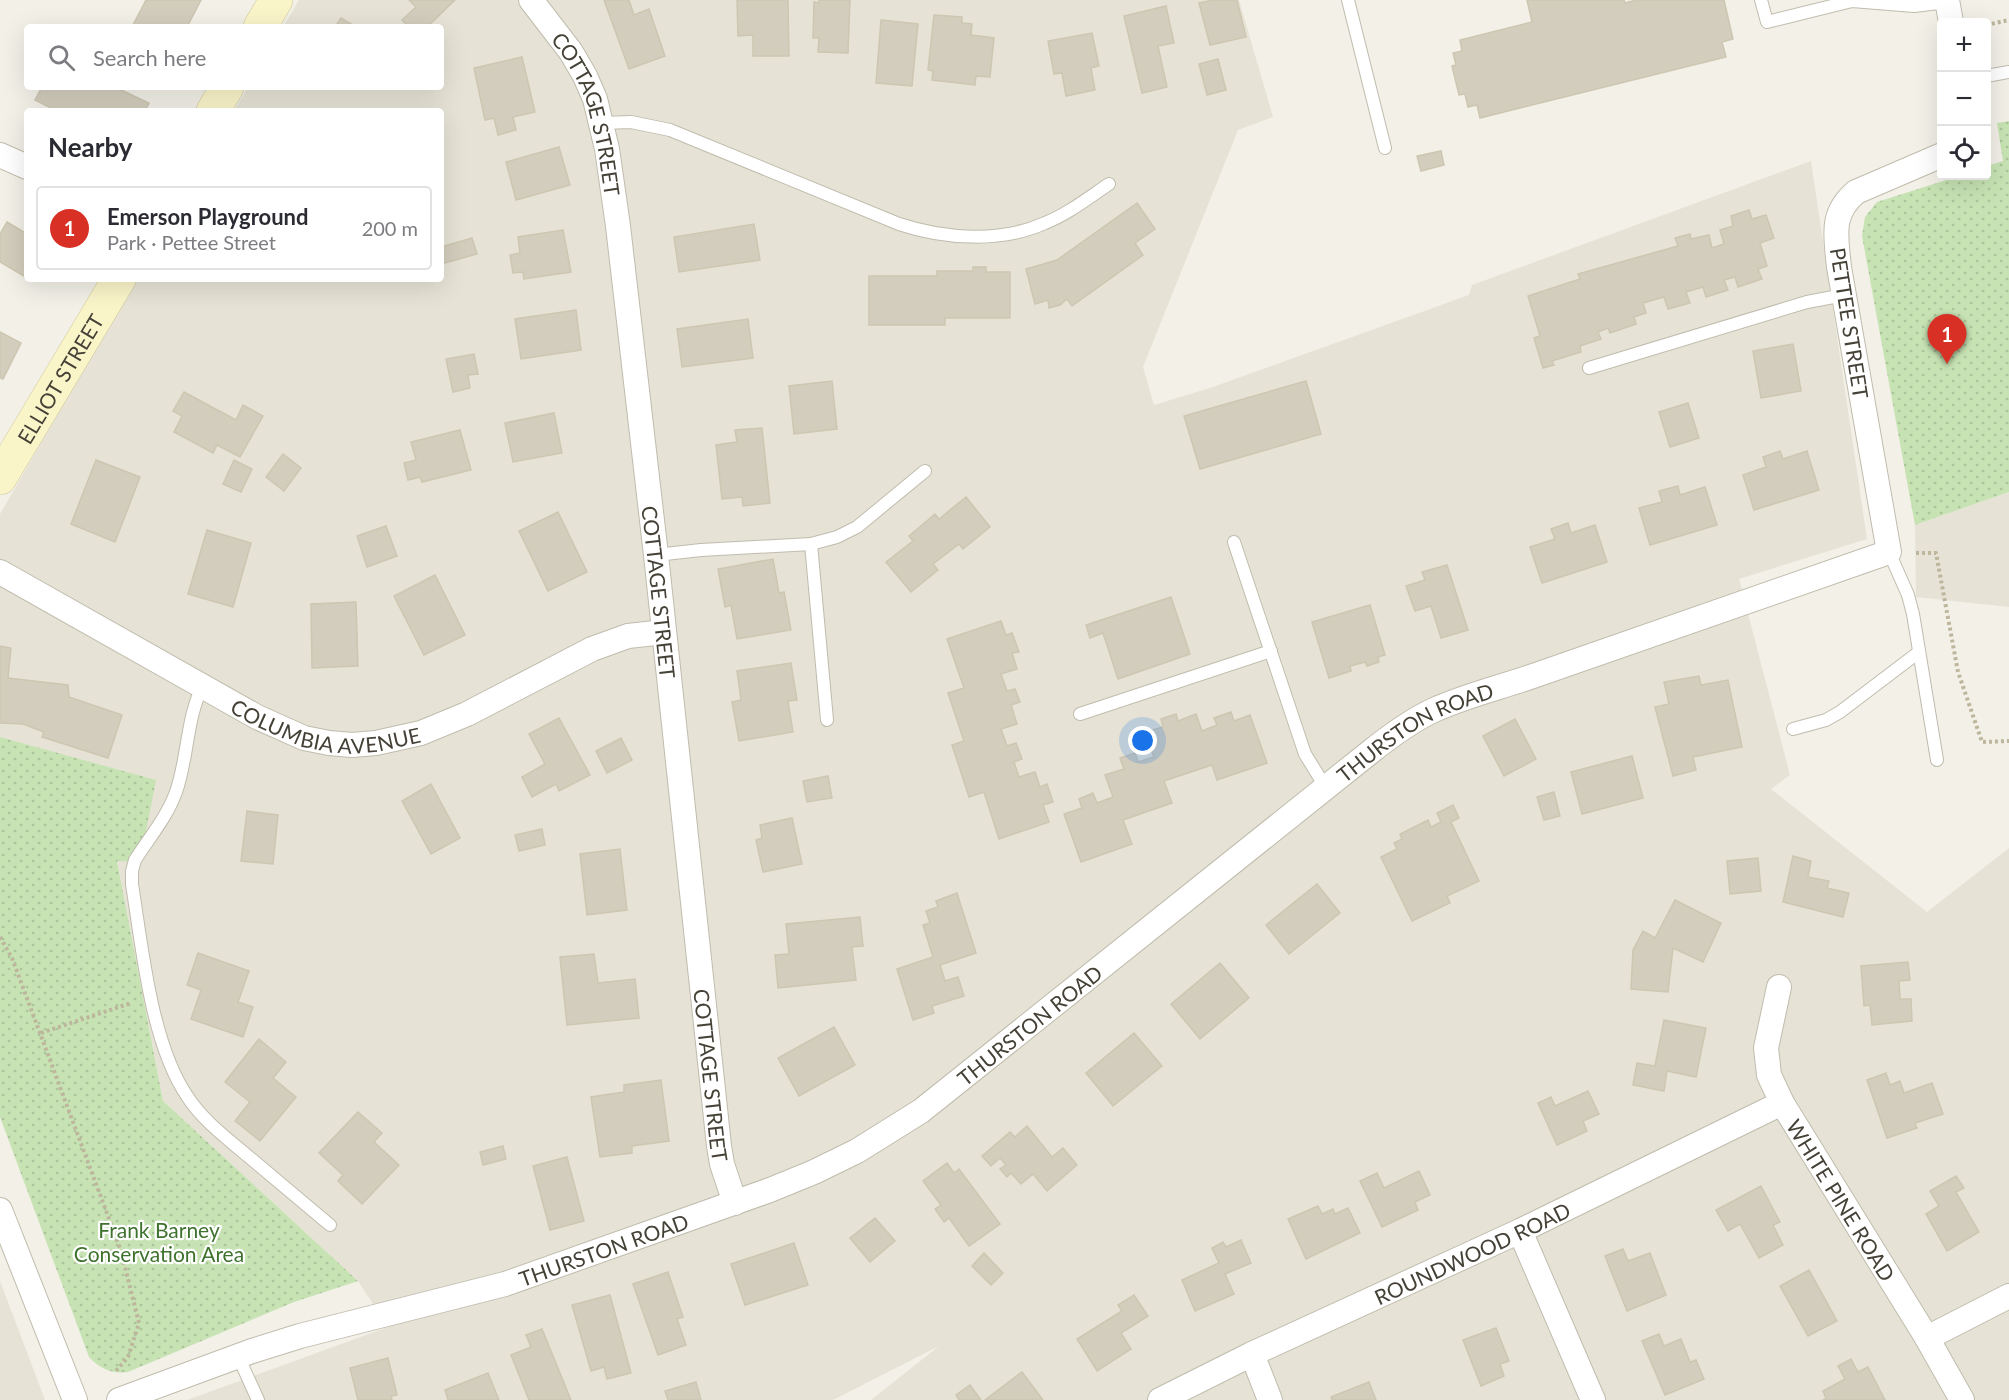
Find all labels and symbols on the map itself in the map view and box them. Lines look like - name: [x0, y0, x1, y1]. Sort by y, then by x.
- street label: COTTAGE STREET: [547, 27, 626, 198]
- street label: PETTEE STREET: [1826, 246, 1874, 401]
- street label: ELLIOT STREET: [11, 309, 108, 448]
- pin: 1: [1928, 314, 1966, 364]
- street label: COTTAGE STREET: [638, 504, 682, 680]
- street label: THURSTON ROAD: [1331, 677, 1496, 787]
- street label: COLUMBIA AVENUE: [227, 693, 423, 758]
- your location: [1128, 726, 1157, 755]
- street label: THURSTON ROAD: [952, 959, 1107, 1090]
- street label: COTTAGE STREET: [690, 988, 734, 1164]
- street label: WHITE PINE ROAD: [1782, 1114, 1901, 1285]
- street label: ROUNDWOOD ROAD: [1370, 1196, 1574, 1309]
- street label: THURSTON ROAD: [515, 1208, 692, 1291]
- park label: Frank Barney Conservation Area: [74, 1217, 244, 1266]

